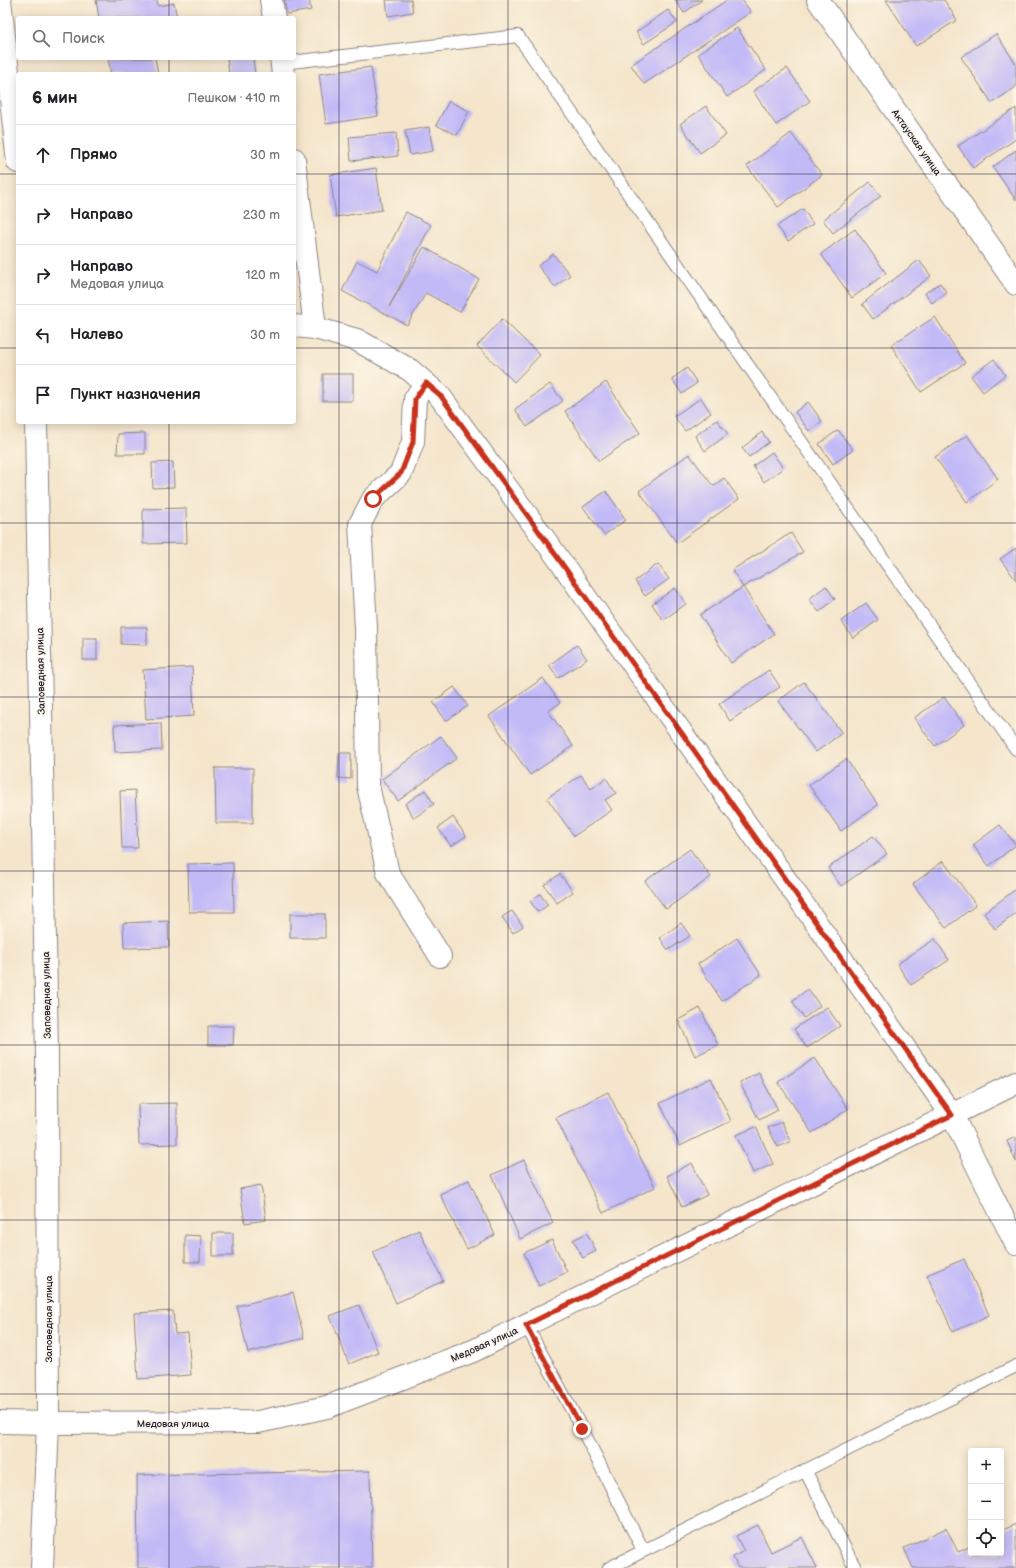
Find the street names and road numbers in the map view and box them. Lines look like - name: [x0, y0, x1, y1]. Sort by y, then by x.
- street label: Актауская улица: [888, 106, 944, 178]
- street label: Заповедная улица: [34, 627, 48, 715]
- street label: Заповедная улица: [40, 951, 54, 1039]
- street label: Заповедная улица: [43, 1275, 55, 1363]
- street label: Медовая улица: [449, 1325, 520, 1365]
- street label: Медовая улица: [137, 1418, 209, 1430]

